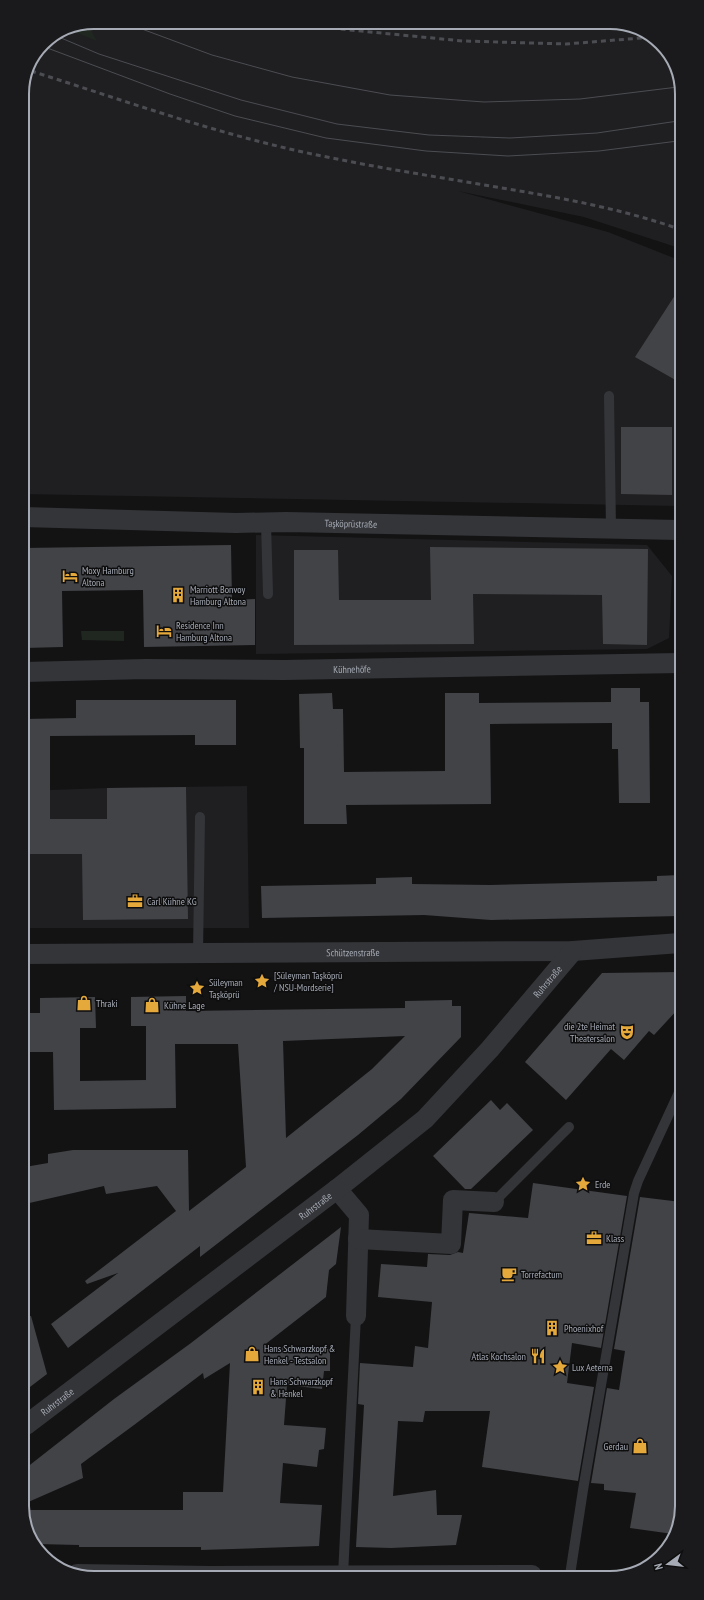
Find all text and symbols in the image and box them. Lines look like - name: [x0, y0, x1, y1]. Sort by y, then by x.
- street label: Taşköprüstraße: [325, 517, 377, 531]
- place label: Moxy Hamburg Altona: [82, 564, 134, 589]
- hotel icon: Moxy Hamburg Altona: [61, 567, 79, 585]
- place label: Marriott Bonvoy Hamburg Altona: [190, 583, 246, 608]
- building icon: Marriott Bonvoy Hamburg Altona: [169, 586, 187, 604]
- place label: Residence Inn Hamburg Altona: [176, 619, 232, 644]
- hotel icon: Residence Inn Hamburg Altona: [155, 622, 173, 640]
- street label: Kühnehöfe: [333, 662, 371, 676]
- office icon: Carl Kühne KG: [126, 892, 144, 910]
- place label: Carl Kühne KG: [147, 895, 197, 908]
- street label: Schützenstraße: [326, 946, 380, 959]
- street label: Ruhrstraße: [530, 963, 565, 1000]
- place label: [Süleyman Taşköprü / NSU-Mordserie]: [273, 969, 342, 994]
- place icon: [Süleyman Taşköprü / NSU-Mordserie]: [253, 972, 271, 990]
- place label: Süleyman Taşköprü: [209, 976, 243, 1001]
- place icon: Süleyman Taşköprü: [188, 979, 206, 997]
- shop icon: Thraki: [75, 994, 93, 1012]
- shop icon: Kühne Lage: [143, 996, 161, 1014]
- place label: Thraki: [96, 997, 118, 1010]
- place label: Kühne Lage: [164, 999, 205, 1012]
- place label: die 2te Heimat Theatersalon: [564, 1020, 615, 1045]
- theatre icon: die 2te Heimat Theatersalon: [618, 1023, 636, 1041]
- place icon: Erde: [574, 1175, 592, 1193]
- place label: Erde: [595, 1178, 611, 1191]
- street label: Ruhrstraße: [296, 1189, 335, 1223]
- office icon: Klass: [585, 1229, 603, 1247]
- place label: Klass: [606, 1232, 625, 1245]
- cafe icon: Torrefactum: [500, 1265, 518, 1283]
- place label: Torrefactum: [521, 1268, 562, 1281]
- building icon: Phoenixhof: [543, 1319, 561, 1337]
- place label: Phoenixhof: [564, 1322, 604, 1335]
- place label: Hans Schwarzkopf & Henkel - Testsalon: [264, 1342, 335, 1367]
- shop icon: Hans Schwarzkopf & Henkel - Testsalon: [243, 1345, 261, 1363]
- restaurant icon: Atlas Kochsalon: [529, 1347, 547, 1365]
- place label: Atlas Kochsalon: [472, 1350, 526, 1363]
- place icon: Lux Aeterna: [551, 1358, 569, 1376]
- place label: Lux Aeterna: [572, 1361, 613, 1374]
- place label: Hans Schwarzkopf & Henkel: [270, 1375, 333, 1400]
- building icon: Hans Schwarzkopf & Henkel: [249, 1378, 267, 1396]
- street label: Ruhrstraße: [38, 1385, 77, 1419]
- shop icon: Gerdau: [631, 1437, 649, 1455]
- place label: Gerdau: [604, 1440, 628, 1453]
- north arrow: [648, 1544, 688, 1584]
- text: N: [651, 1562, 666, 1571]

